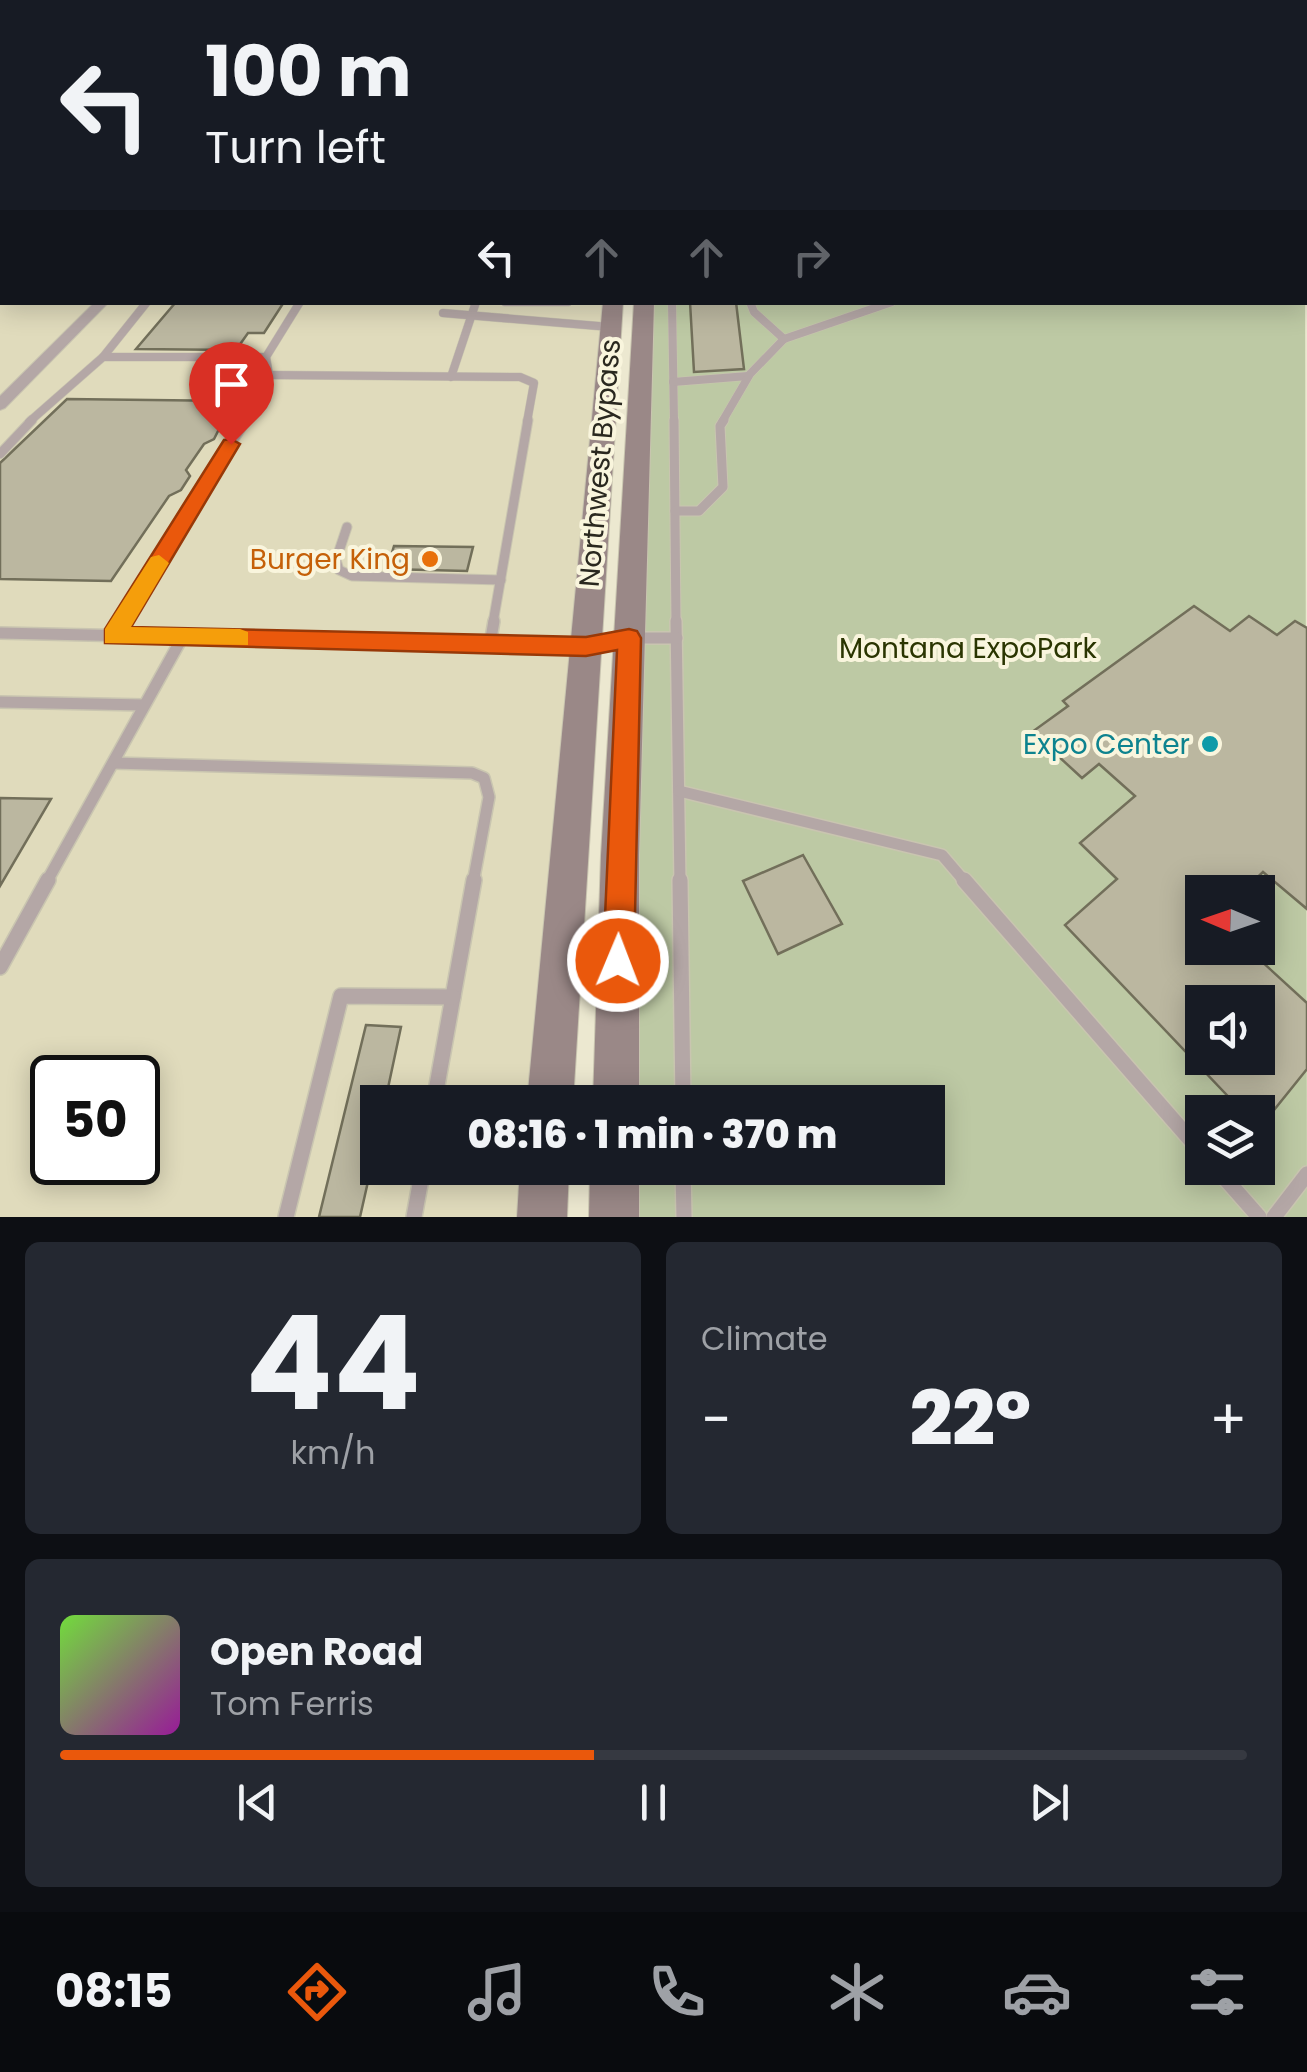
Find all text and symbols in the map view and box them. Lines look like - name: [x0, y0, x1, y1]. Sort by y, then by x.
- text: 100 m: [205, 22, 412, 121]
- icon: left: [40, 40, 170, 170]
- text: Turn left: [205, 116, 386, 179]
- icon: left: [469, 230, 524, 285]
- icon: ahead: [574, 230, 629, 285]
- icon: ahead: [679, 230, 734, 285]
- icon: right: [784, 230, 839, 285]
- street label: Northwest Bypass: [570, 337, 630, 589]
- pin: [189, 342, 274, 445]
- icon: arrive: [204, 357, 259, 412]
- place label: Burger King: [250, 540, 410, 579]
- marker: Burger King: [419, 548, 441, 570]
- park label: Montana ExpoPark: [839, 629, 1098, 668]
- place label: Expo Center: [1023, 725, 1190, 764]
- marker: Expo Center: [1199, 733, 1221, 755]
- north arrow: [1185, 875, 1275, 965]
- map controls: [1185, 875, 1275, 1185]
- position arrow: [566, 909, 670, 1013]
- button: sound: [1185, 985, 1275, 1075]
- speed limit sign: 50: [30, 1055, 160, 1185]
- button: layers: [1185, 1095, 1275, 1185]
- text: 08:16 · 1 min · 370 m: [468, 1108, 837, 1161]
- text: 44: [245, 1272, 421, 1455]
- text: Climate: [701, 1316, 828, 1361]
- text: 22°: [910, 1366, 1031, 1471]
- text: −: [701, 1381, 731, 1458]
- text: +: [1209, 1381, 1247, 1458]
- text: km/h: [290, 1430, 376, 1475]
- text: Open Road: [210, 1625, 423, 1678]
- text: Tom Ferris: [210, 1681, 374, 1726]
- icon: previous: [230, 1775, 285, 1830]
- icon: pause: [626, 1775, 681, 1830]
- icon: next: [1022, 1775, 1077, 1830]
- icon: directions: [282, 1957, 352, 2027]
- icon: music: [462, 1957, 532, 2027]
- icon: phone: [642, 1957, 712, 2027]
- icon: climate: [822, 1957, 892, 2027]
- icon: car: [1002, 1957, 1072, 2027]
- icon: filters: [1182, 1957, 1252, 2027]
- text: 08:15: [55, 1960, 172, 2023]

